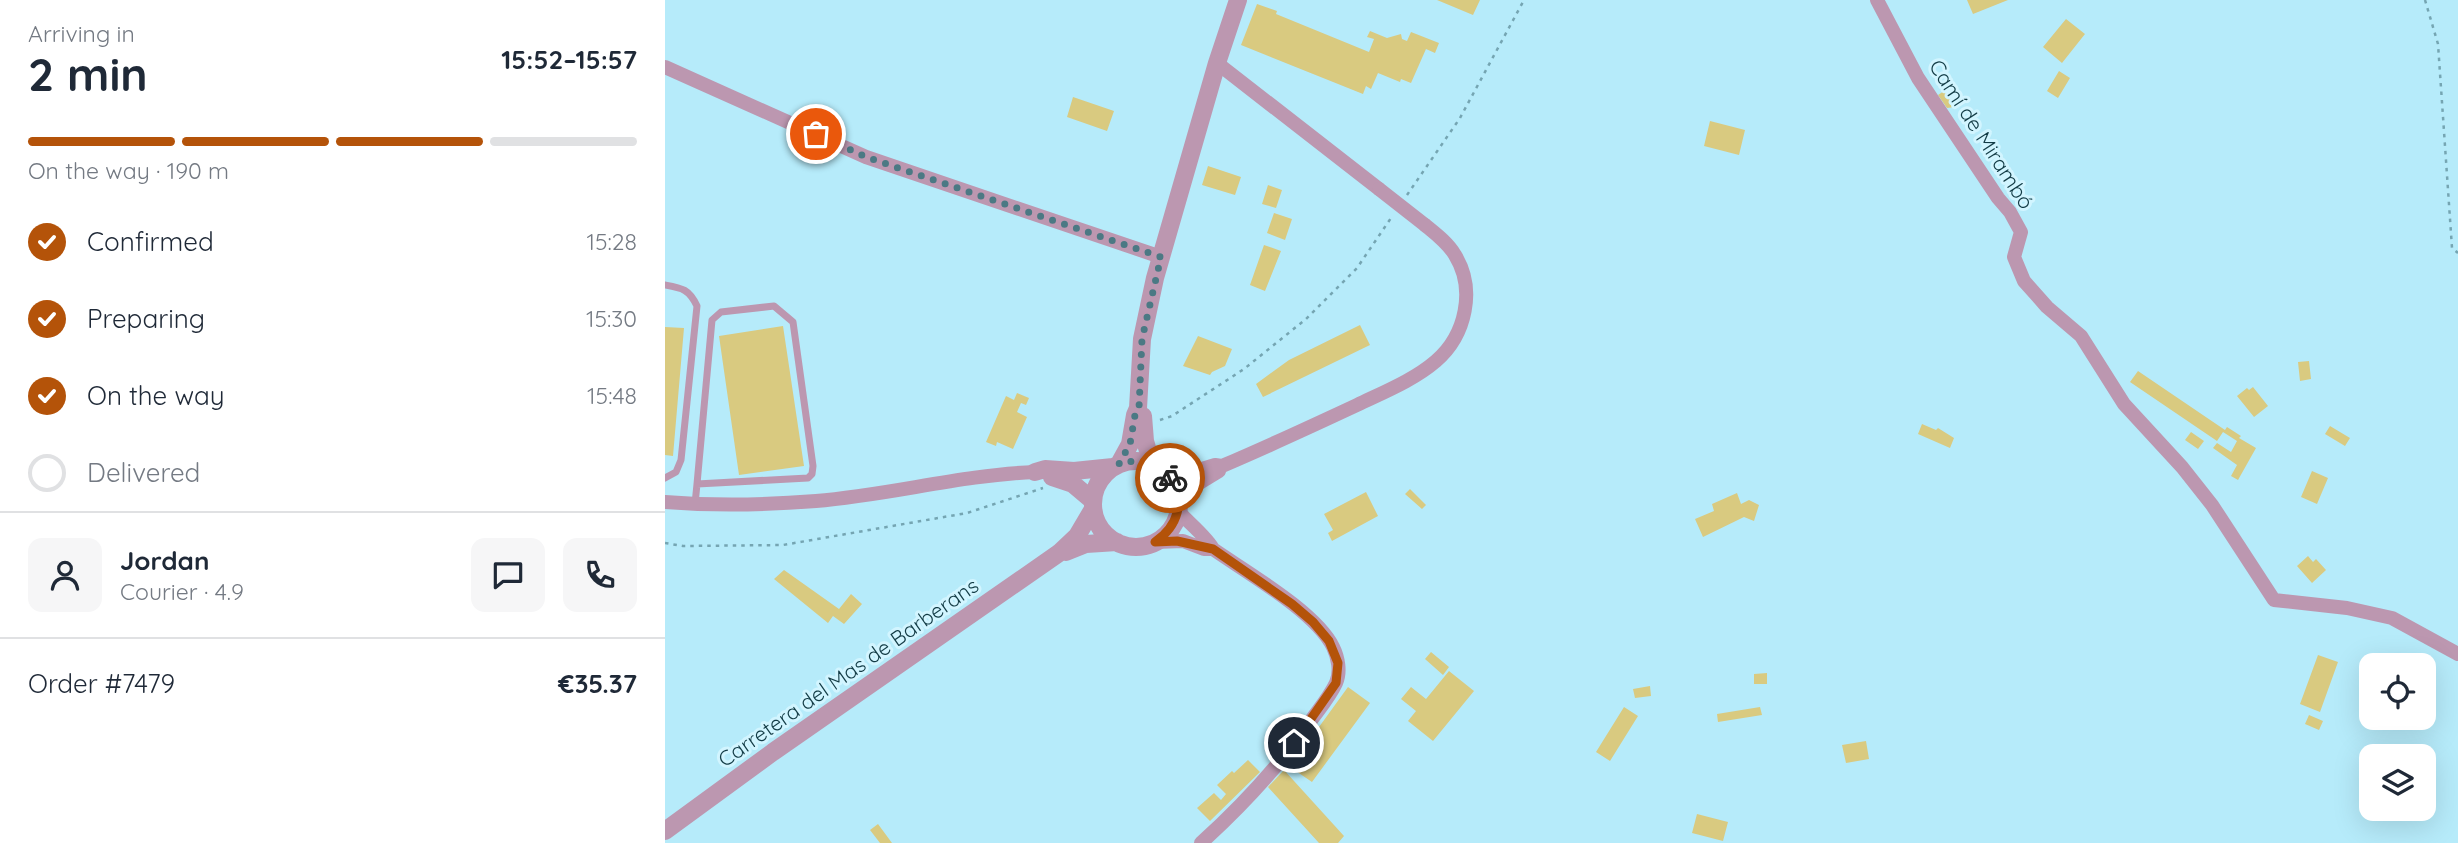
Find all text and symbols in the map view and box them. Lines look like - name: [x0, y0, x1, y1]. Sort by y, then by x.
- text: Arriving in: [28, 19, 135, 48]
- text: 15:52–15:57: [501, 43, 637, 76]
- text: 2 min: [28, 45, 148, 103]
- street label: Camí de Mirambó: [1924, 54, 2040, 214]
- pin: [786, 104, 846, 164]
- icon: bag: [797, 115, 835, 153]
- text: On the way · 190 m: [28, 156, 229, 185]
- icon: check: [28, 223, 66, 261]
- text: Confirmed: [87, 225, 214, 258]
- text: 15:28: [586, 227, 637, 256]
- icon: check: [28, 300, 66, 338]
- text: Preparing: [87, 302, 205, 335]
- text: 15:30: [586, 304, 637, 333]
- icon: check: [28, 377, 66, 415]
- text: On the way: [87, 379, 225, 412]
- text: 15:48: [587, 381, 637, 410]
- courier: [1135, 443, 1205, 513]
- text: Delivered: [87, 456, 200, 489]
- icon: bike: [1151, 459, 1189, 497]
- button: person: [28, 538, 102, 612]
- button: chat: [471, 538, 545, 612]
- button: phone: [563, 538, 637, 612]
- text: Jordan: [120, 544, 209, 577]
- street label: Carretera del Mas de Barberans: [713, 572, 983, 772]
- text: Courier · 4.9: [120, 577, 244, 606]
- map controls: [2359, 653, 2436, 821]
- button: locate: [2359, 653, 2436, 730]
- text: Order #7479: [28, 667, 175, 700]
- text: €35.37: [558, 667, 637, 700]
- pin: [1264, 713, 1324, 773]
- icon: home: [1275, 724, 1313, 762]
- button: layers: [2359, 744, 2436, 821]

